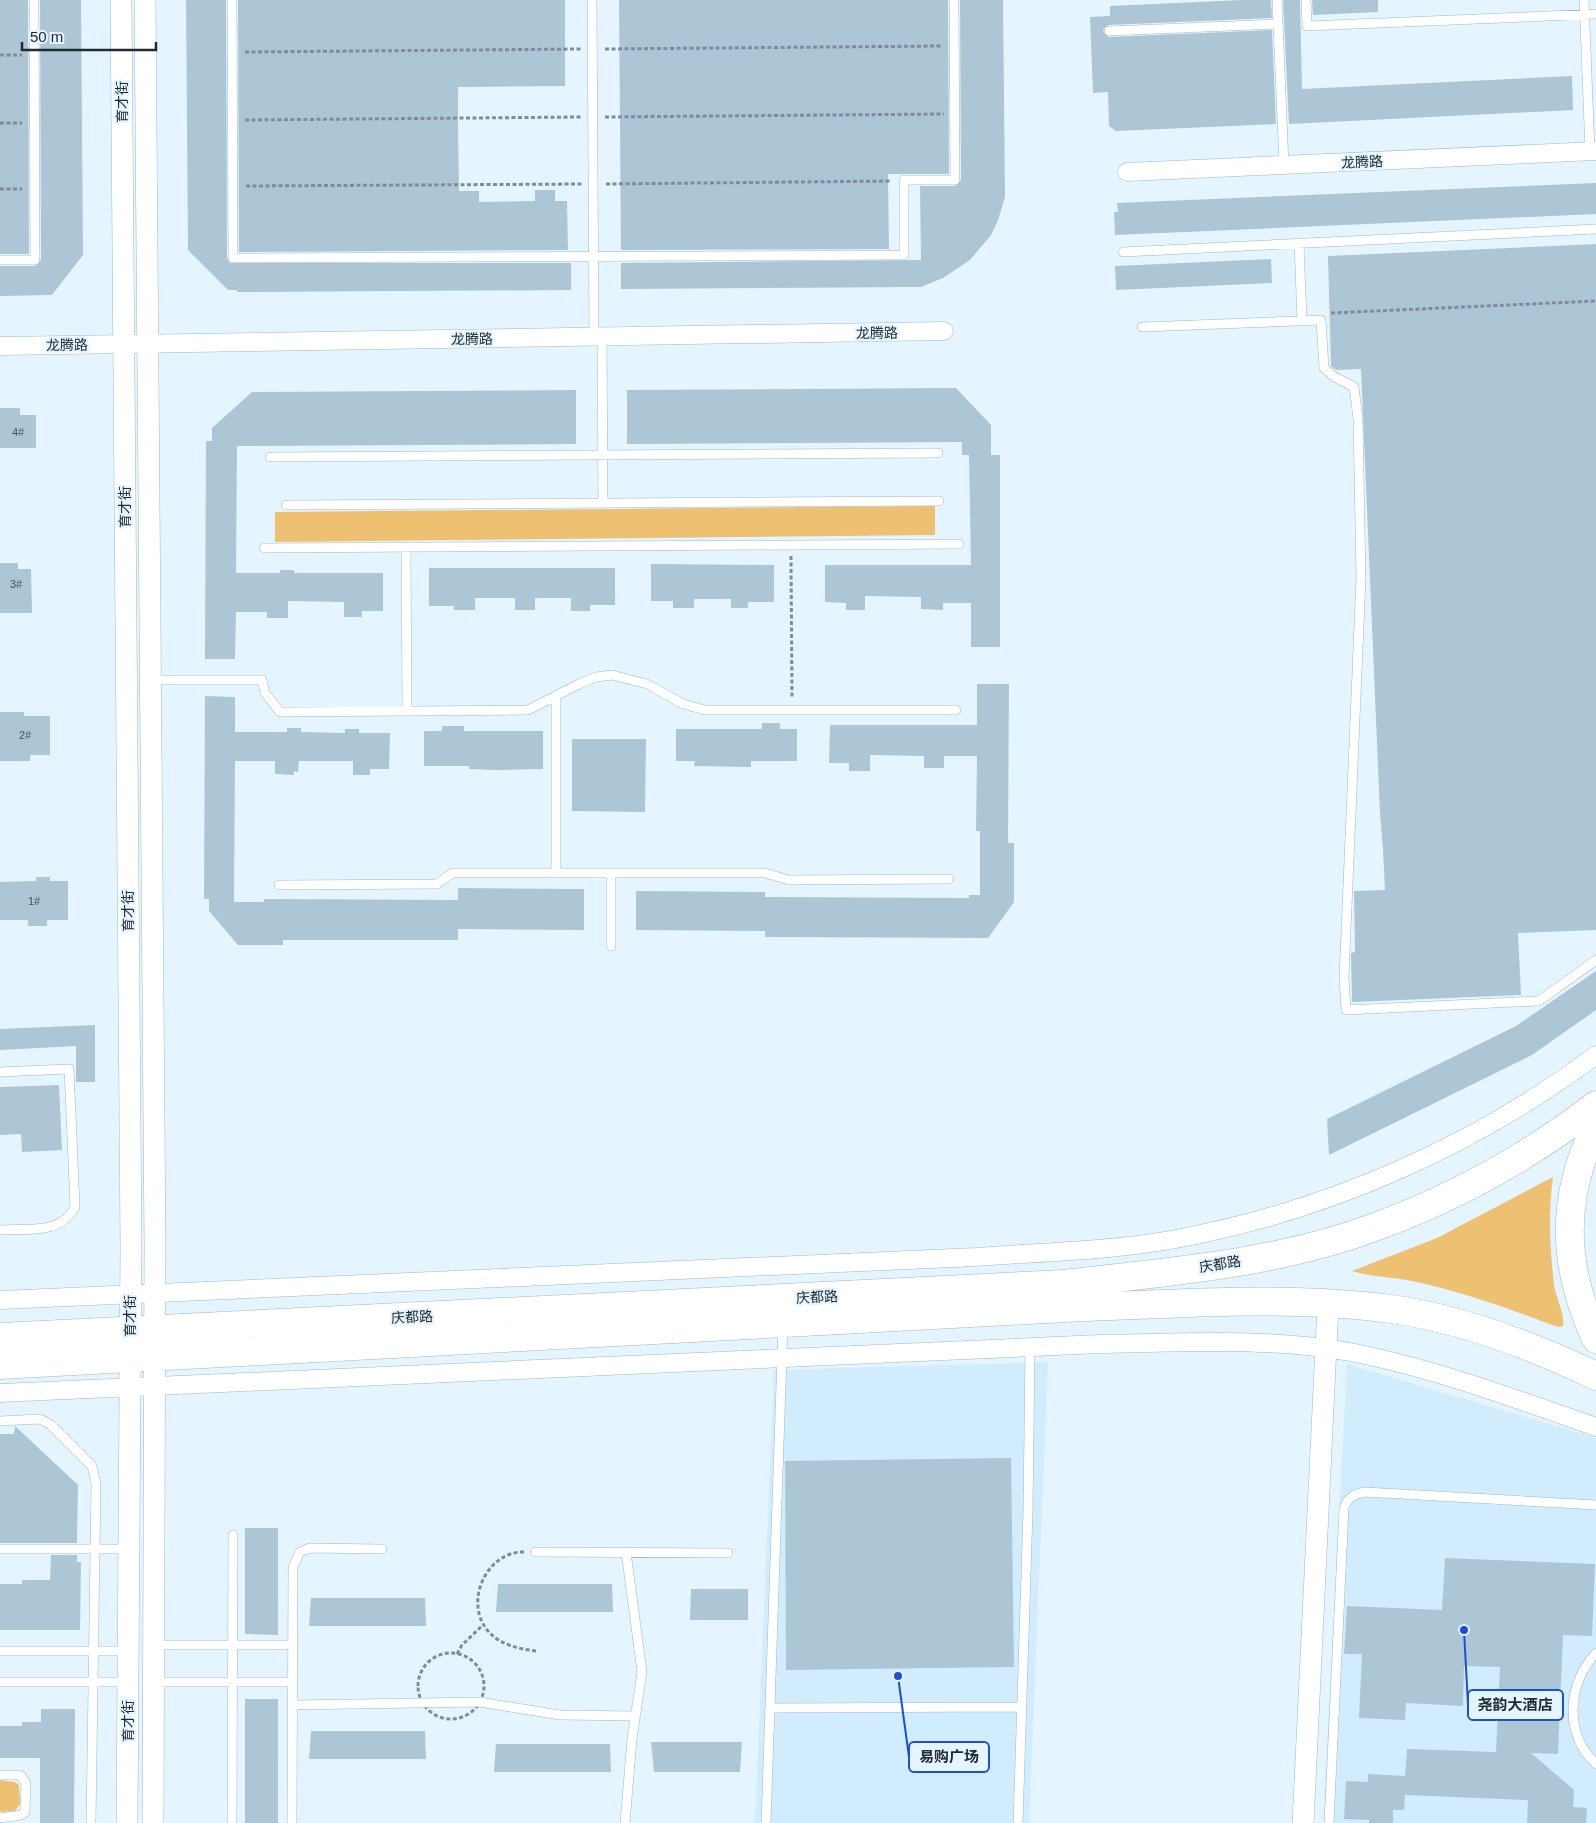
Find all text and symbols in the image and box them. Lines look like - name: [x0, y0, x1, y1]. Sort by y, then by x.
- scale bar: [22, 20, 156, 52]
- text: 50 m: [30, 28, 63, 45]
- street label: 育才街: [114, 81, 130, 123]
- street label: 龙腾路: [1341, 153, 1383, 171]
- street label: 龙腾路: [856, 325, 898, 341]
- street label: 龙腾路: [451, 331, 493, 347]
- street label: 龙腾路: [46, 337, 88, 353]
- house number: 4#: [12, 426, 25, 438]
- street label: 育才街: [117, 486, 133, 528]
- house number: 3#: [10, 578, 23, 590]
- house number: 2#: [19, 729, 32, 741]
- street label: 育才街: [120, 890, 136, 932]
- house number: 1#: [28, 895, 41, 907]
- street label: 庆都路: [1198, 1253, 1242, 1275]
- street label: 庆都路: [796, 1288, 838, 1306]
- street label: 育才街: [122, 1295, 138, 1337]
- street label: 庆都路: [391, 1308, 433, 1326]
- callout: 尧韵大酒店: [1468, 1690, 1563, 1720]
- text: 尧韵大酒店: [1477, 1696, 1553, 1713]
- street label: 育才街: [120, 1700, 136, 1742]
- callout: 易购广场: [909, 1742, 989, 1772]
- text: 易购广场: [919, 1748, 979, 1765]

